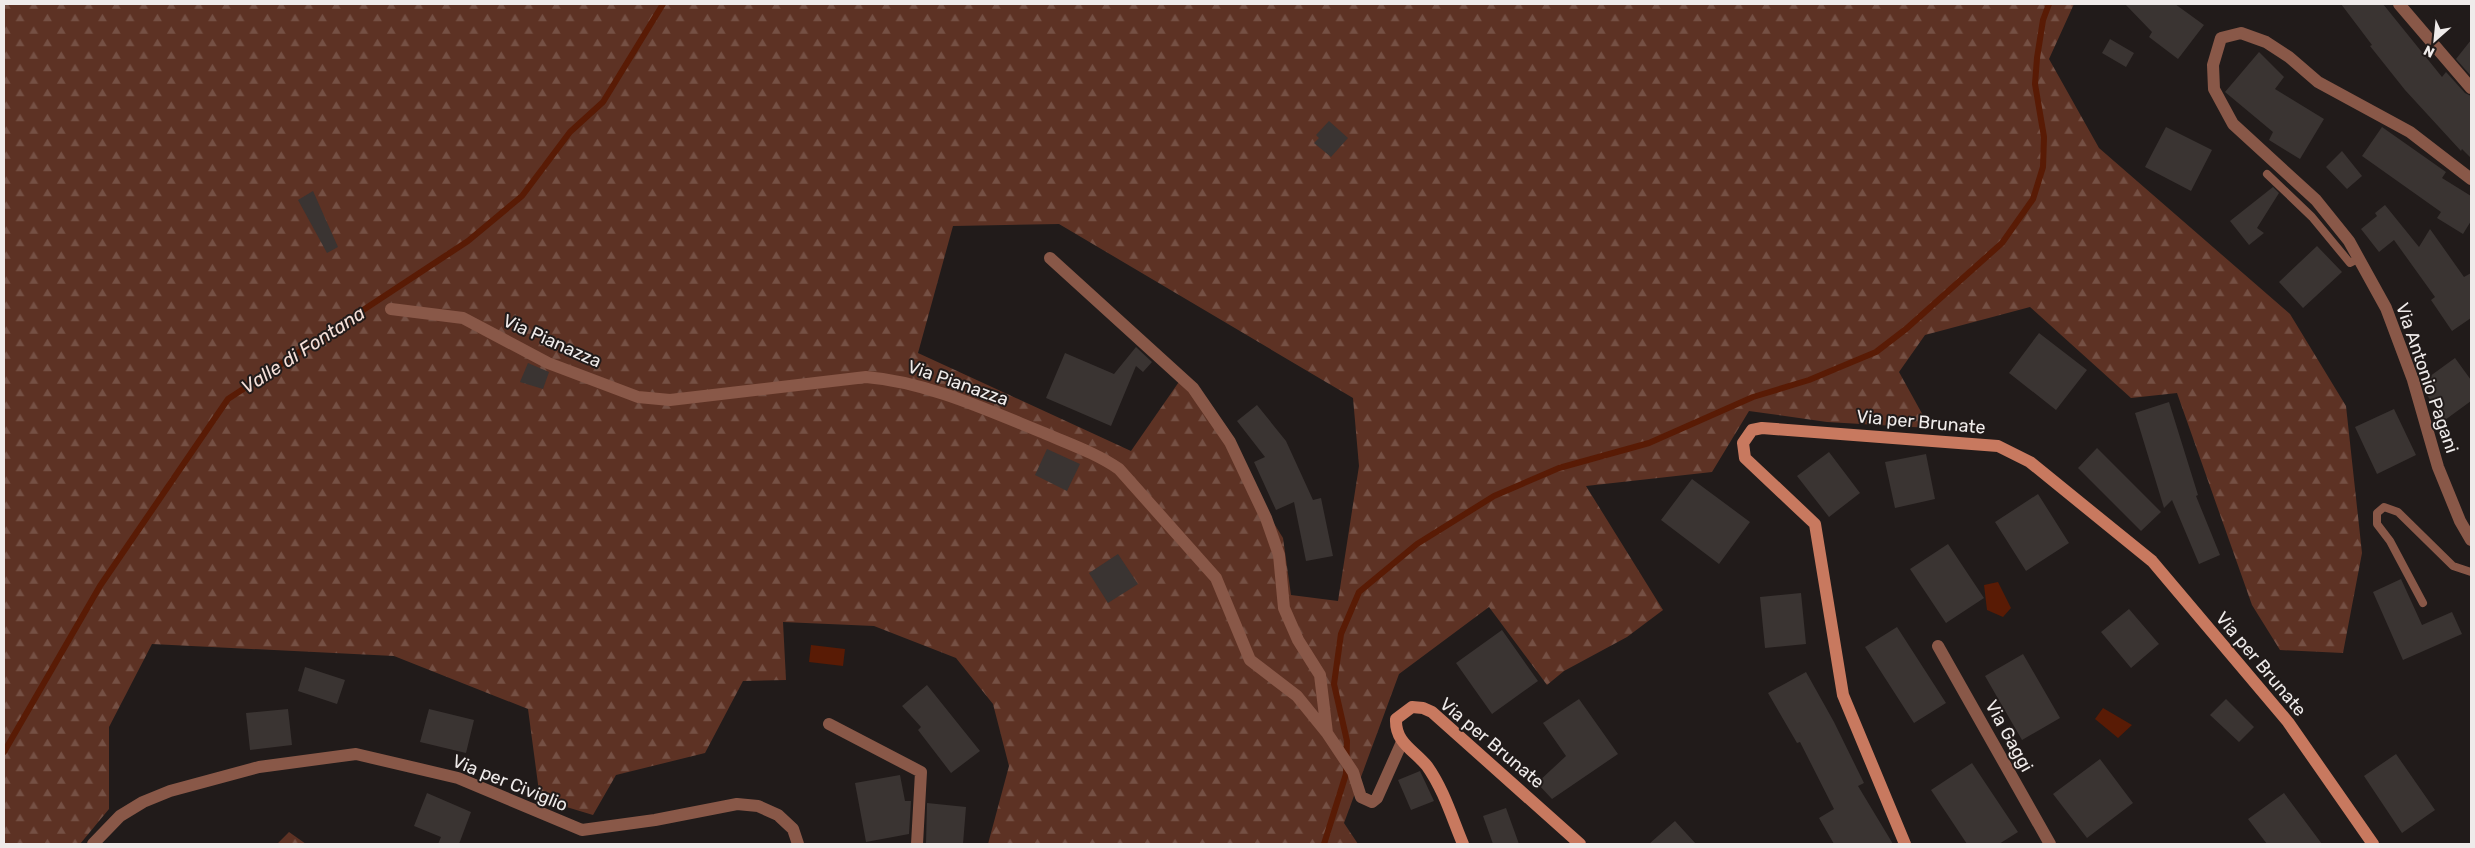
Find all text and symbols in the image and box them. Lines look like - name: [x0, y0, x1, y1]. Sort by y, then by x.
- north arrow: [2410, 15, 2460, 65]
- text: N: [2421, 41, 2438, 61]
- street label: Via Antonio Pagani: [2391, 300, 2463, 456]
- water label: Valle di Fontana: [237, 301, 369, 399]
- street label: Via Pianazza: [499, 310, 605, 372]
- street label: Via Pianazza: [905, 355, 1011, 411]
- street label: Via per Brunate: [1855, 405, 1987, 439]
- street label: Via per Brunate: [2211, 607, 2311, 721]
- street label: Via per Brunate: [1435, 693, 1549, 793]
- street label: Via Gaggi: [1980, 696, 2038, 776]
- street label: Via per Civiglio: [449, 750, 571, 816]

